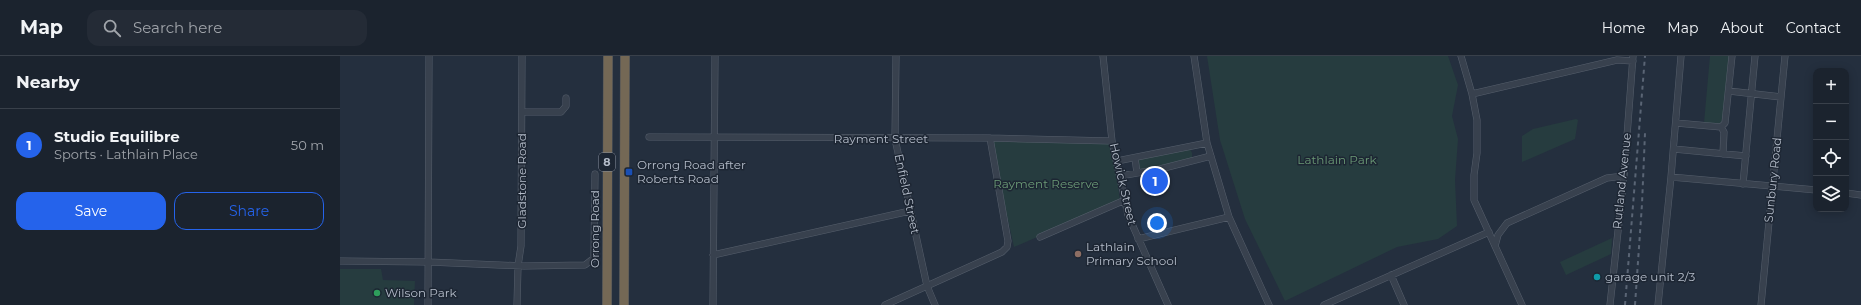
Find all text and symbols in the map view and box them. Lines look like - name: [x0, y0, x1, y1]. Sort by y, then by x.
- search box: [87, 10, 367, 46]
- text: Map: [20, 16, 63, 39]
- icon: search: [101, 17, 123, 39]
- text: Search here: [133, 18, 222, 37]
- text: Home: [1602, 19, 1645, 37]
- text: Map: [1667, 19, 1698, 37]
- text: About: [1720, 19, 1764, 37]
- text: Contact: [1786, 19, 1841, 37]
- map controls: [1813, 68, 1849, 212]
- button: +: [1813, 68, 1849, 104]
- text: Nearby: [16, 72, 80, 92]
- button: −: [1813, 104, 1849, 140]
- text: Studio Equilibre: [54, 127, 180, 146]
- street label: Rayment Street: [834, 131, 928, 146]
- street label: Rutland Avenue: [1609, 132, 1634, 230]
- street label: Gladstone Road: [514, 133, 529, 229]
- text: 1: [26, 137, 32, 153]
- text: 50 m: [291, 137, 324, 153]
- street label: Sunbury Road: [1761, 137, 1784, 223]
- button: locate: [1813, 140, 1849, 176]
- street label: Howick Street: [1107, 141, 1140, 227]
- text: Sports · Lathlain Place: [54, 146, 198, 162]
- street label: Enfield Street: [892, 152, 923, 235]
- park label: Lathlain Park: [1297, 152, 1377, 167]
- road number: 8: [599, 153, 615, 171]
- place label: Orrong Road after Roberts Road: [637, 157, 746, 186]
- pin: 1: [1142, 166, 1168, 196]
- marker: Orrong Road after Roberts Road: [624, 167, 634, 177]
- park label: Rayment Reserve: [993, 176, 1099, 191]
- button: layers: [1813, 176, 1849, 212]
- street label: Orrong Road: [587, 190, 602, 268]
- button: Save: [16, 192, 166, 230]
- button: Share: [174, 192, 324, 230]
- your location: [1147, 213, 1167, 233]
- place label: Lathlain Primary School: [1086, 239, 1177, 268]
- marker: Lathlain Primary School: [1073, 249, 1083, 259]
- place label: garage unit 2/3: [1605, 269, 1696, 284]
- marker: garage unit 2/3: [1592, 272, 1602, 282]
- place label: Wilson Park: [385, 285, 457, 300]
- marker: Wilson Park: [372, 288, 382, 298]

